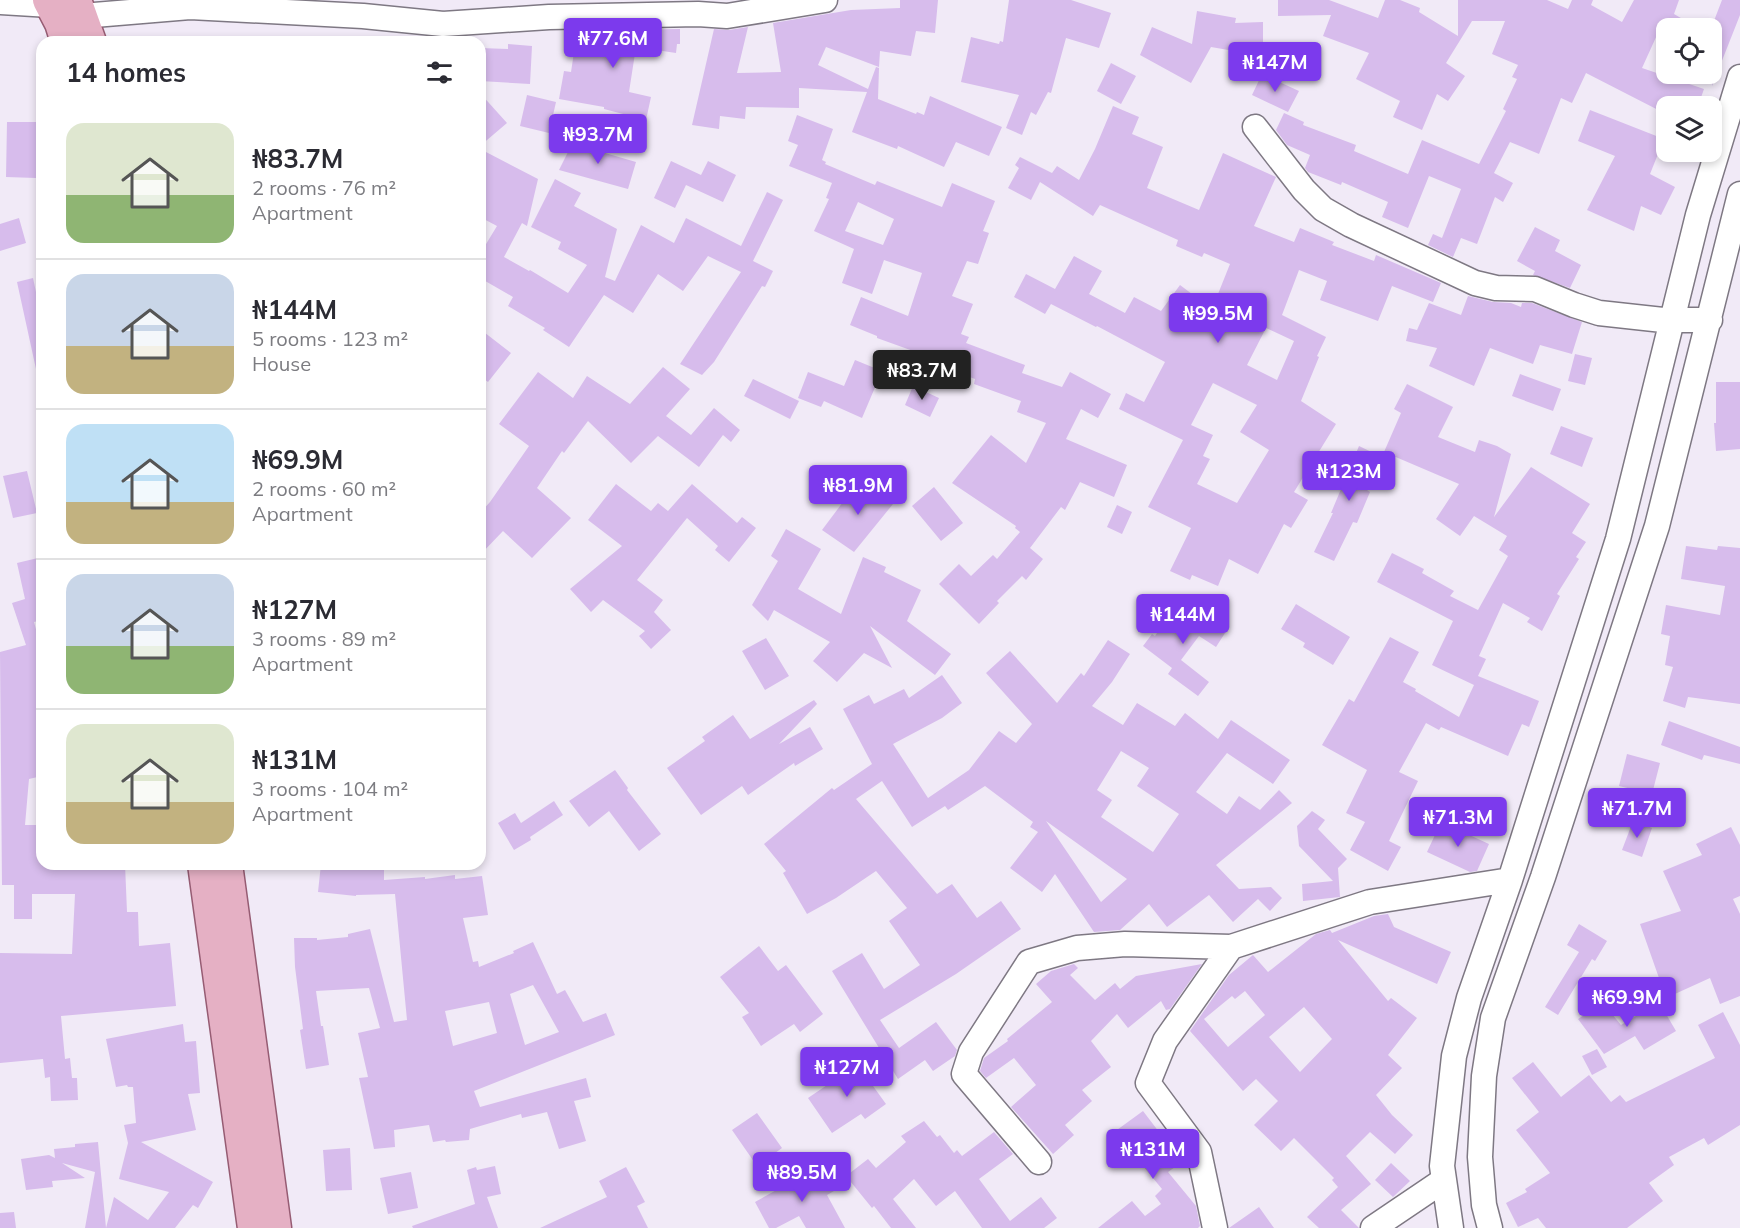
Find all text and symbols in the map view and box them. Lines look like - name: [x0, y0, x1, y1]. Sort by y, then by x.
- pin: ₦77.6M: [564, 18, 662, 69]
- map controls: [1656, 18, 1722, 162]
- button: locate: [1656, 18, 1722, 84]
- text: ₦77.6M: [578, 25, 648, 50]
- pin: ₦147M: [1233, 42, 1317, 93]
- text: ₦147M: [1242, 49, 1308, 74]
- text: 14 homes: [66, 56, 186, 89]
- icon: filters: [423, 56, 456, 89]
- button: layers: [1656, 96, 1722, 162]
- pin: ₦93.7M: [549, 114, 647, 165]
- text: ₦93.7M: [563, 121, 633, 146]
- text: ₦83.7M: [252, 142, 343, 175]
- icon: home: [114, 147, 186, 219]
- text: 2 rooms · 76 m²: [252, 175, 396, 200]
- text: Apartment: [252, 200, 353, 225]
- text: ₦144M: [252, 293, 337, 326]
- pin: ₦99.5M: [1169, 293, 1267, 344]
- icon: home: [114, 298, 186, 370]
- text: ₦99.5M: [1183, 300, 1253, 325]
- text: 5 rooms · 123 m²: [252, 326, 408, 351]
- pin: ₦83.7M: [873, 350, 971, 401]
- text: House: [252, 351, 311, 376]
- text: ₦83.7M: [887, 357, 957, 382]
- text: ₦69.9M: [252, 443, 343, 476]
- icon: home: [114, 448, 186, 520]
- pin: ₦123M: [1307, 451, 1391, 502]
- text: ₦123M: [1316, 458, 1382, 483]
- pin: ₦81.9M: [809, 465, 907, 516]
- text: ₦81.9M: [823, 472, 893, 497]
- text: 2 rooms · 60 m²: [252, 476, 396, 501]
- text: Apartment: [252, 501, 353, 526]
- text: ₦127M: [252, 593, 337, 626]
- pin: ₦144M: [1141, 594, 1225, 645]
- icon: home: [114, 598, 186, 670]
- text: ₦144M: [1150, 601, 1216, 626]
- text: 3 rooms · 89 m²: [252, 626, 396, 651]
- text: Apartment: [252, 651, 353, 676]
- text: ₦131M: [252, 743, 337, 776]
- icon: home: [114, 748, 186, 820]
- text: 3 rooms · 104 m²: [252, 776, 408, 801]
- pin: ₦71.7M: [1588, 788, 1686, 839]
- text: ₦71.7M: [1602, 795, 1672, 820]
- pin: ₦71.3M: [1409, 797, 1507, 848]
- text: Apartment: [252, 801, 353, 826]
- text: ₦71.3M: [1423, 804, 1493, 829]
- pin: ₦69.9M: [1578, 977, 1676, 1028]
- text: ₦69.9M: [1592, 984, 1662, 1009]
- pin: ₦127M: [805, 1047, 889, 1098]
- text: ₦127M: [814, 1054, 880, 1079]
- pin: ₦131M: [1111, 1129, 1195, 1180]
- text: ₦131M: [1120, 1136, 1186, 1161]
- pin: ₦89.5M: [753, 1152, 851, 1203]
- text: ₦89.5M: [767, 1159, 837, 1184]

